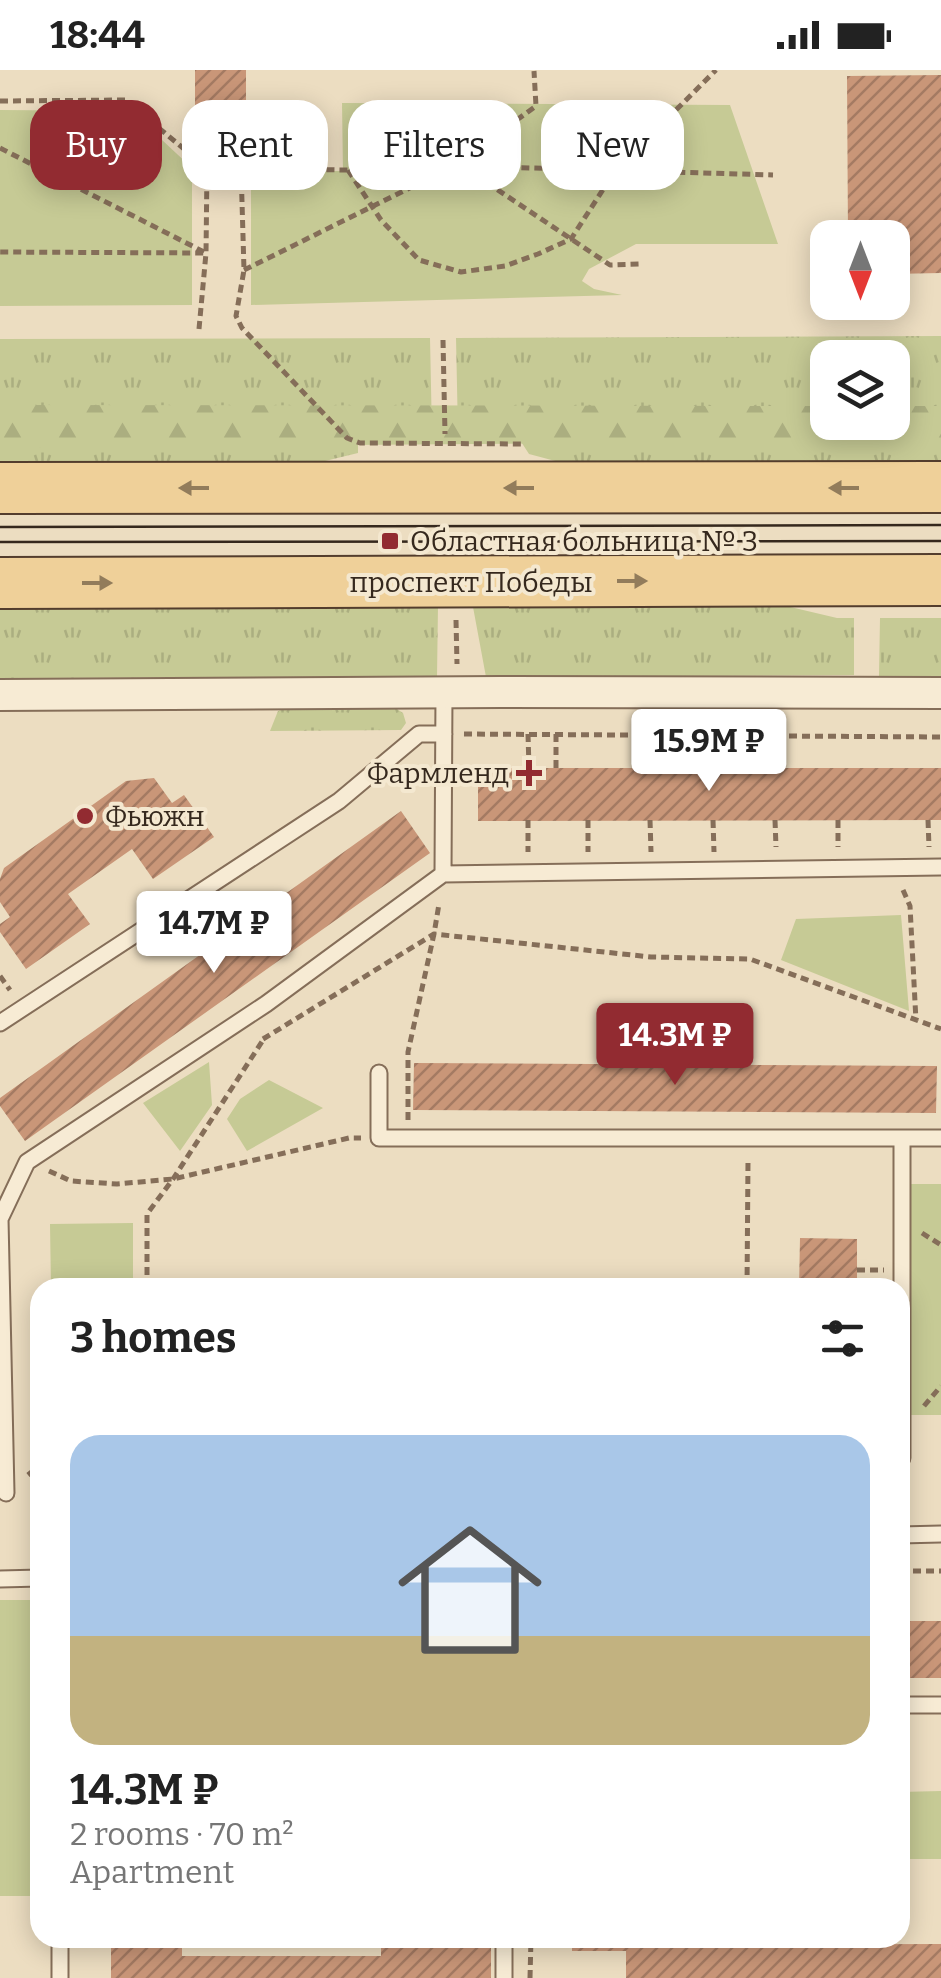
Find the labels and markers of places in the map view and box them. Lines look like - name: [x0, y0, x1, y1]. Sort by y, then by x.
- place label: Областная больница № 3: [410, 525, 758, 558]
- marker: Областная больница № 3: [379, 530, 401, 552]
- pin: 15.9M ₽: [617, 709, 801, 794]
- place label: Фармленд: [367, 757, 509, 790]
- marker: Фармленд: [518, 762, 540, 784]
- place label: Фьюжн: [105, 800, 205, 833]
- marker: Фьюжн: [74, 805, 96, 827]
- pin: 14.7M ₽: [122, 891, 306, 976]
- pin: 14.3M ₽: [583, 1003, 767, 1088]

